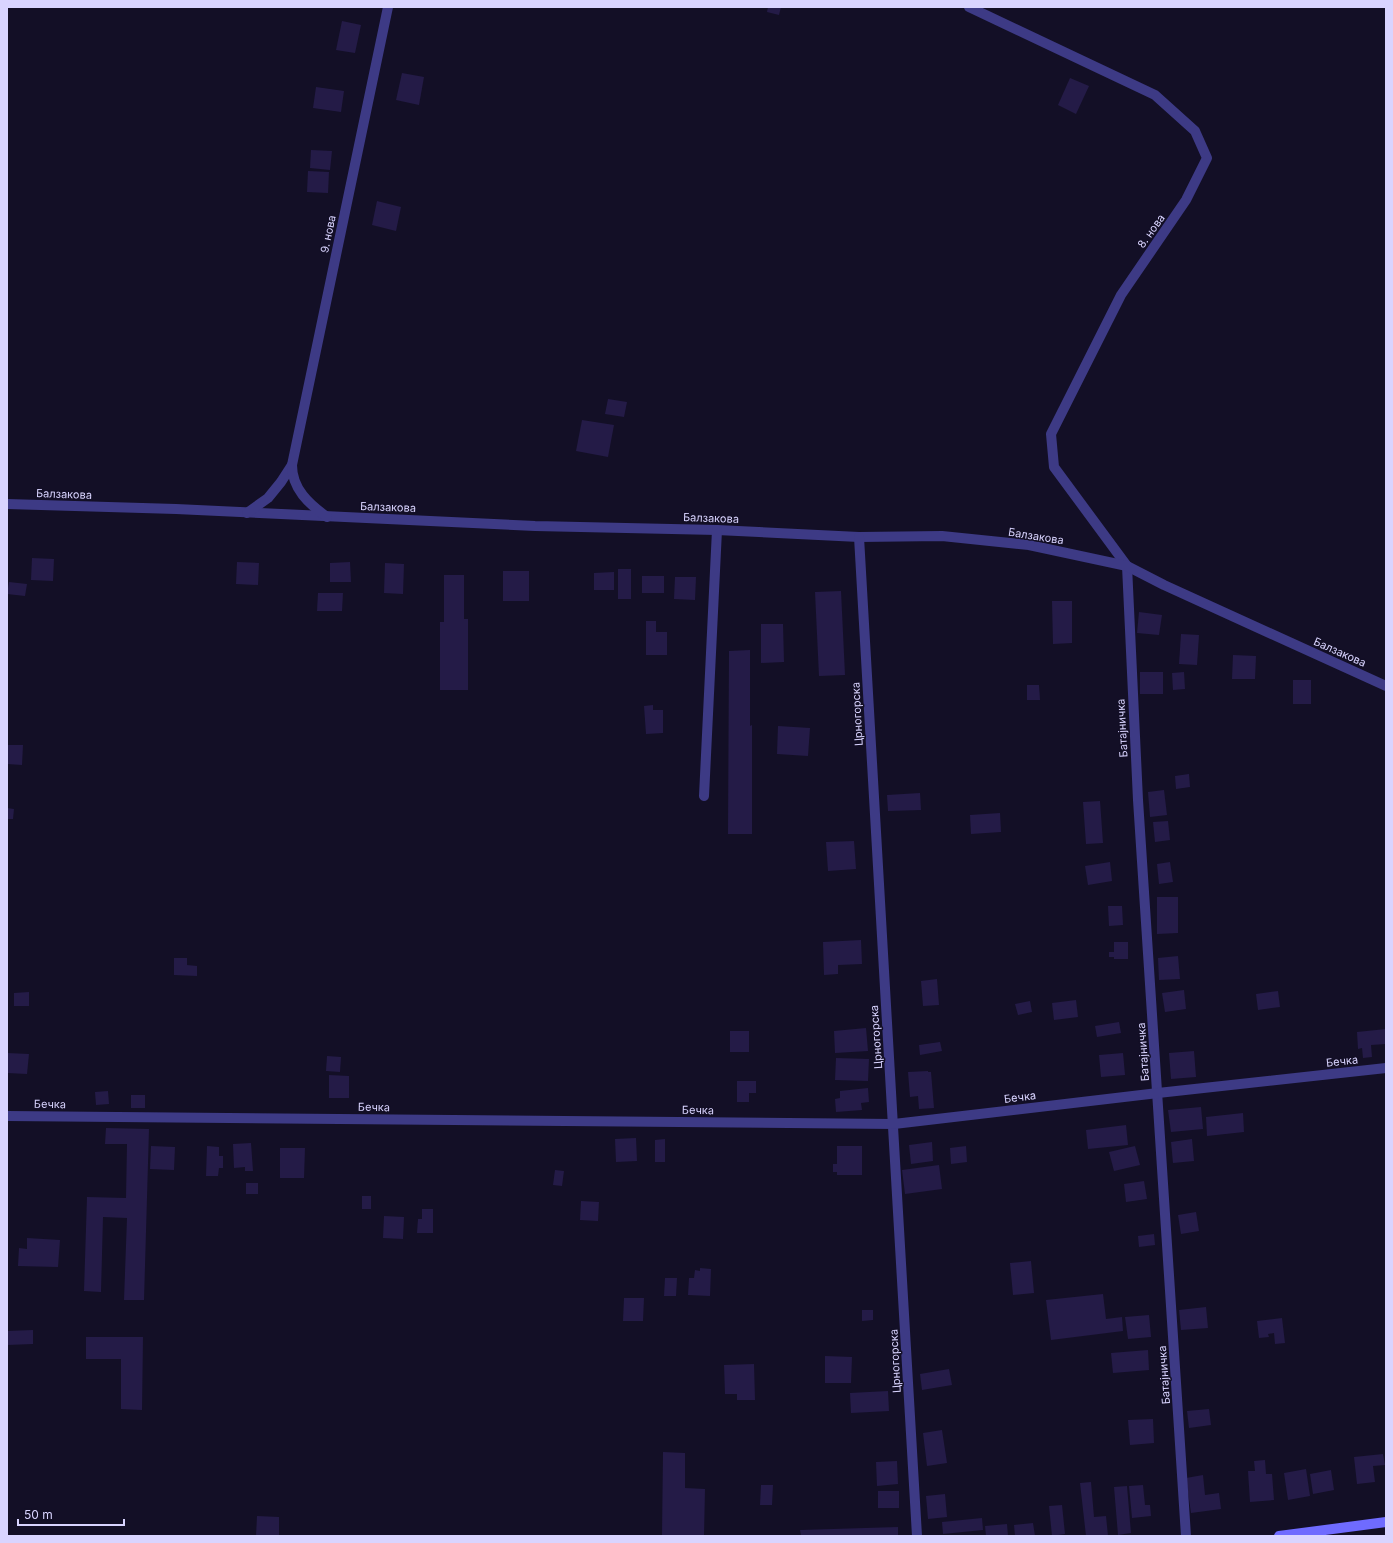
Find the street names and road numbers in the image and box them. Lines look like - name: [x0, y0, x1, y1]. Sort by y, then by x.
- street label: 8. нова: [1134, 211, 1168, 251]
- street label: 9. нова: [317, 214, 339, 254]
- street label: Балзакова: [36, 486, 92, 502]
- street label: Балзакова: [360, 499, 416, 515]
- street label: Балзакова: [683, 510, 739, 526]
- street label: Балзакова: [1007, 525, 1065, 547]
- street label: Балзакова: [1312, 634, 1368, 670]
- street label: Црногорска: [848, 682, 866, 746]
- street label: Батајничка: [1113, 698, 1131, 758]
- street label: Црногорска: [867, 1005, 885, 1069]
- street label: Батајничка: [1134, 1022, 1152, 1082]
- street label: Бечка: [1325, 1052, 1359, 1070]
- street label: Бечка: [1003, 1088, 1037, 1106]
- street label: Бечка: [34, 1097, 66, 1111]
- street label: Бечка: [358, 1100, 390, 1114]
- street label: Бечка: [682, 1103, 714, 1117]
- street label: Црногорска: [886, 1329, 904, 1393]
- street label: Батајничка: [1155, 1345, 1173, 1405]

